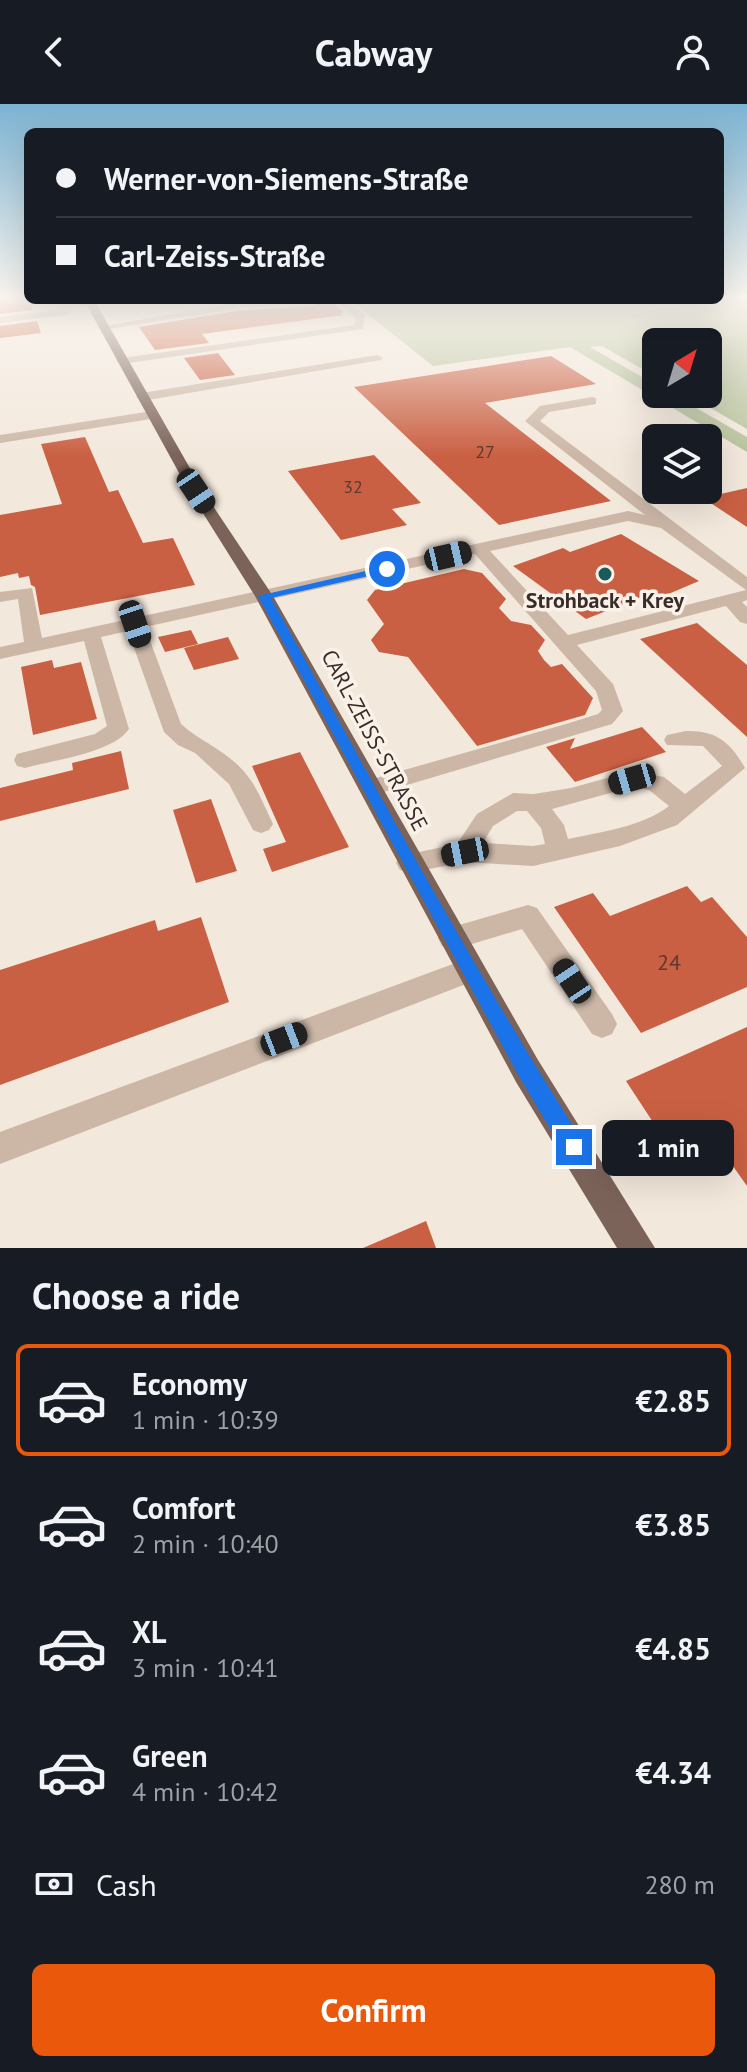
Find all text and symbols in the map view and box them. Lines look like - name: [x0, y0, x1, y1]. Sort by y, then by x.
- text: Cabway: [315, 29, 432, 76]
- icon: back: [32, 30, 76, 74]
- icon: person: [671, 30, 715, 74]
- text: Werner-von-Siemens-Straße: [104, 159, 469, 198]
- text: Carl-Zeiss-Straße: [104, 236, 326, 275]
- north arrow: [642, 328, 722, 408]
- map controls: [642, 328, 722, 504]
- button: layers: [642, 424, 722, 504]
- house number: 27: [475, 440, 495, 463]
- car: [173, 464, 219, 518]
- house number: 32: [343, 475, 363, 498]
- car: [422, 539, 474, 573]
- route start: [369, 551, 405, 587]
- marker: Strohback + Krey: [596, 565, 614, 583]
- place label: Strohback + Krey: [526, 586, 685, 614]
- car: [116, 597, 154, 651]
- street label: CARL-ZEISS-STRASSE: [315, 645, 435, 835]
- car: [606, 761, 658, 797]
- car: [439, 836, 491, 868]
- house number: 24: [657, 948, 681, 976]
- car: [549, 954, 595, 1008]
- car: [257, 1019, 311, 1059]
- callout: 1 min: [602, 1119, 734, 1175]
- route end: [556, 1129, 592, 1165]
- text: 1 min: [636, 1131, 700, 1164]
- text: Choose a ride: [32, 1272, 240, 1319]
- icon: car: [36, 1364, 108, 1436]
- text: Economy: [132, 1364, 247, 1403]
- text: €2.85: [636, 1381, 711, 1420]
- text: 1 min · 10:39: [132, 1403, 279, 1436]
- icon: car: [36, 1488, 108, 1560]
- text: Comfort: [132, 1488, 235, 1527]
- text: €3.85: [636, 1505, 711, 1544]
- text: 2 min · 10:40: [132, 1527, 279, 1560]
- icon: car: [36, 1612, 108, 1684]
- text: XL: [132, 1612, 166, 1651]
- text: €4.85: [636, 1629, 711, 1668]
- text: 3 min · 10:41: [132, 1651, 279, 1684]
- icon: car: [36, 1736, 108, 1808]
- text: Green: [132, 1736, 207, 1775]
- text: €4.34: [636, 1753, 711, 1792]
- text: 4 min · 10:42: [132, 1775, 279, 1808]
- icon: cash: [32, 1862, 76, 1906]
- text: Cash: [96, 1865, 157, 1904]
- text: 280 m: [644, 1868, 715, 1901]
- button: Confirm: [32, 1964, 715, 2056]

